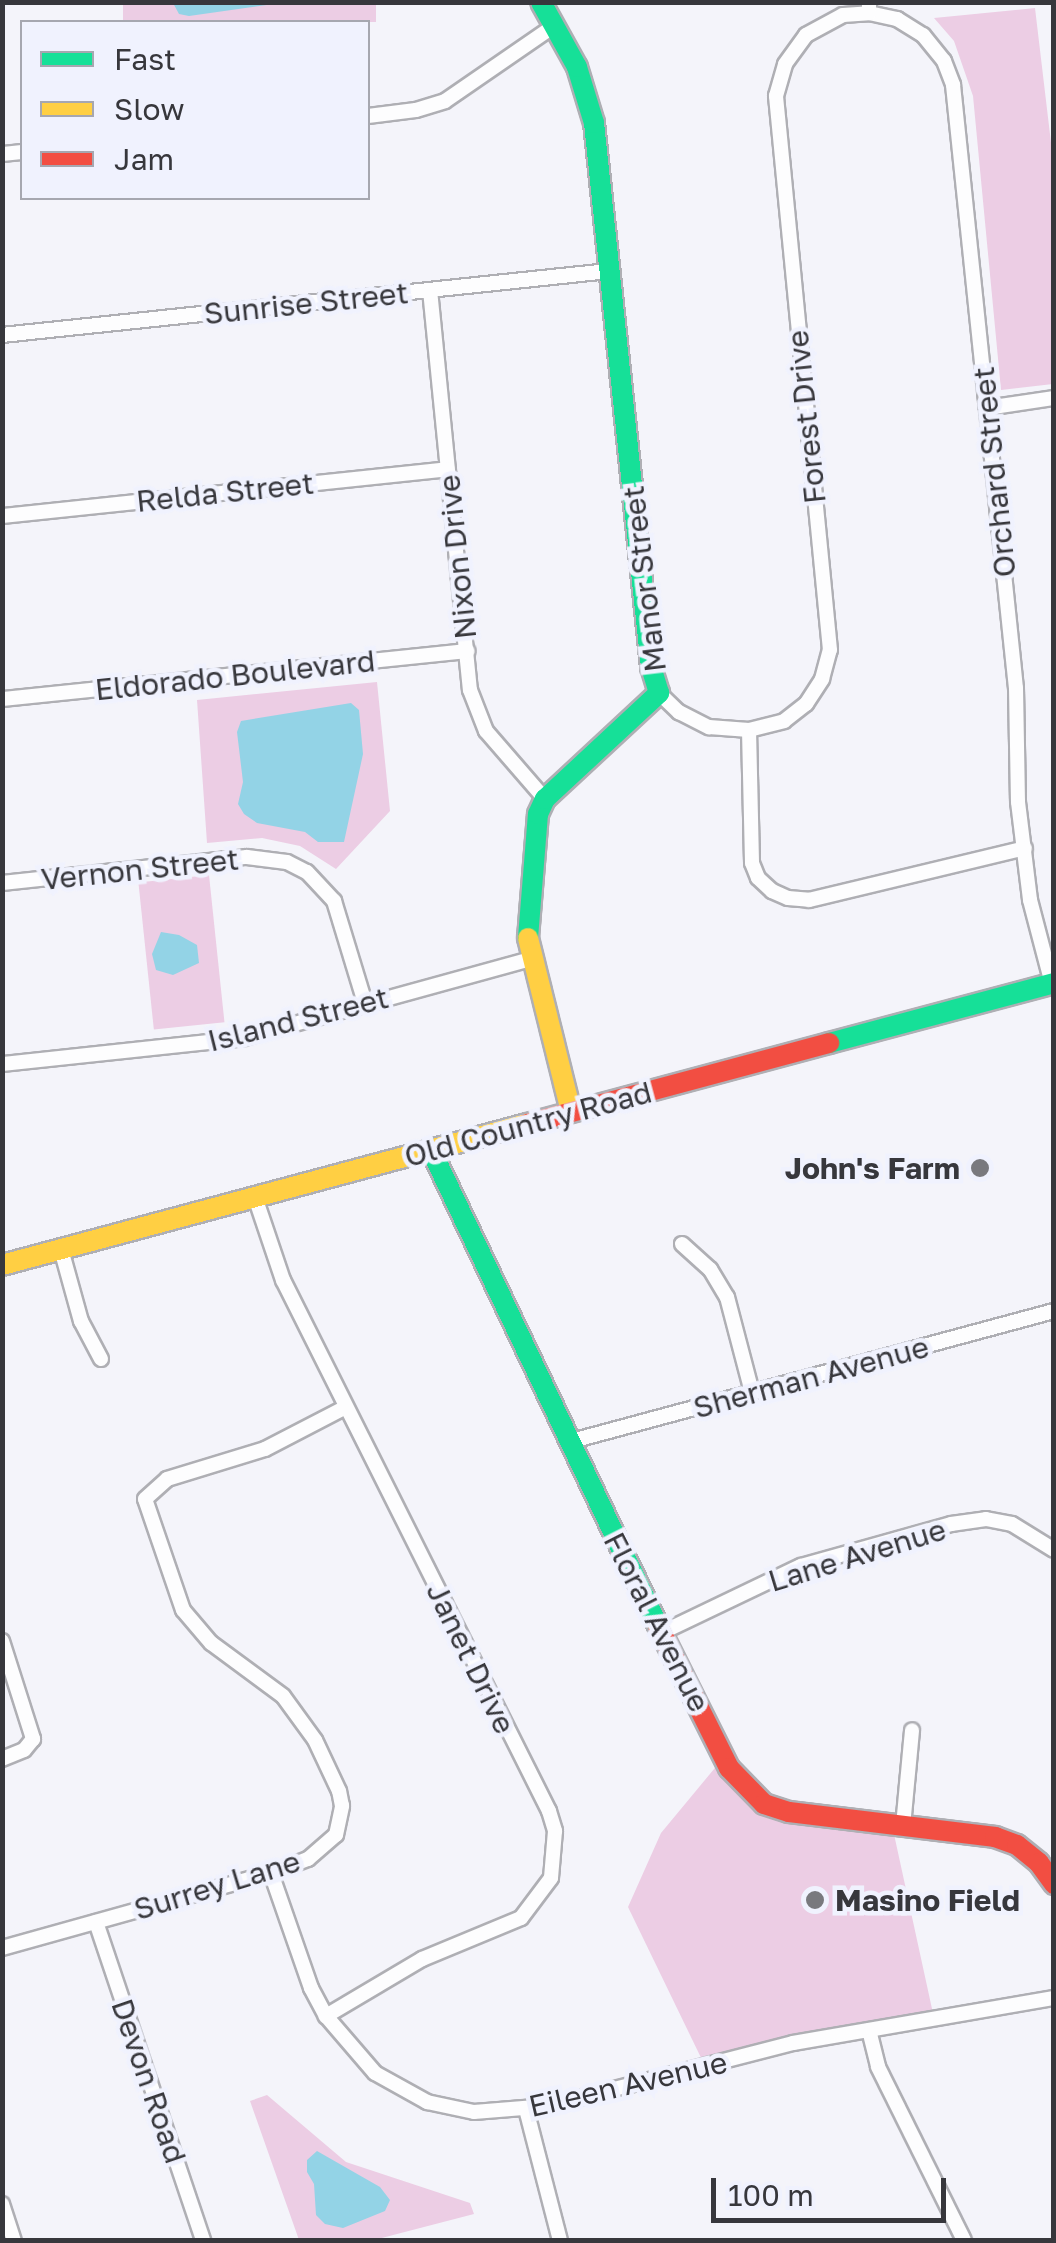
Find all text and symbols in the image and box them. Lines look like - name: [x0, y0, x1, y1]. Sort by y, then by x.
- legend: [20, 20, 370, 200]
- text: Fast: [114, 41, 176, 77]
- text: Slow: [114, 91, 185, 127]
- text: Jam: [114, 141, 174, 177]
- street label: Sunrise Street: [202, 274, 410, 332]
- street label: Forest Drive: [779, 329, 833, 505]
- street label: Orchard Street: [965, 365, 1023, 579]
- street label: Relda Street: [134, 465, 316, 519]
- street label: Nixon Drive: [430, 473, 484, 641]
- street label: Manor Street: [615, 484, 673, 674]
- street label: Eldorado Boulevard: [93, 642, 377, 708]
- street label: Vernon Street: [39, 841, 241, 897]
- street label: Island Street: [204, 979, 392, 1059]
- street label: Old Country Road: [400, 1074, 656, 1174]
- place label: John's Farm: [785, 1150, 960, 1186]
- marker: John's Farm: [969, 1157, 991, 1179]
- street label: Sherman Avenue: [689, 1328, 933, 1426]
- street label: Lane Avenue: [764, 1511, 950, 1599]
- street label: Floral Avenue: [596, 1526, 718, 1718]
- street label: Janet Drive: [419, 1577, 523, 1739]
- street label: Surrey Lane: [130, 1843, 304, 1927]
- place label: Masino Field: [835, 1882, 1020, 1918]
- marker: Masino Field: [804, 1889, 826, 1911]
- street label: Devon Road: [104, 1994, 194, 2168]
- street label: Eileen Avenue: [525, 2044, 731, 2124]
- scale bar: [716, 2158, 951, 2220]
- text: 100 m: [728, 2177, 814, 2213]

